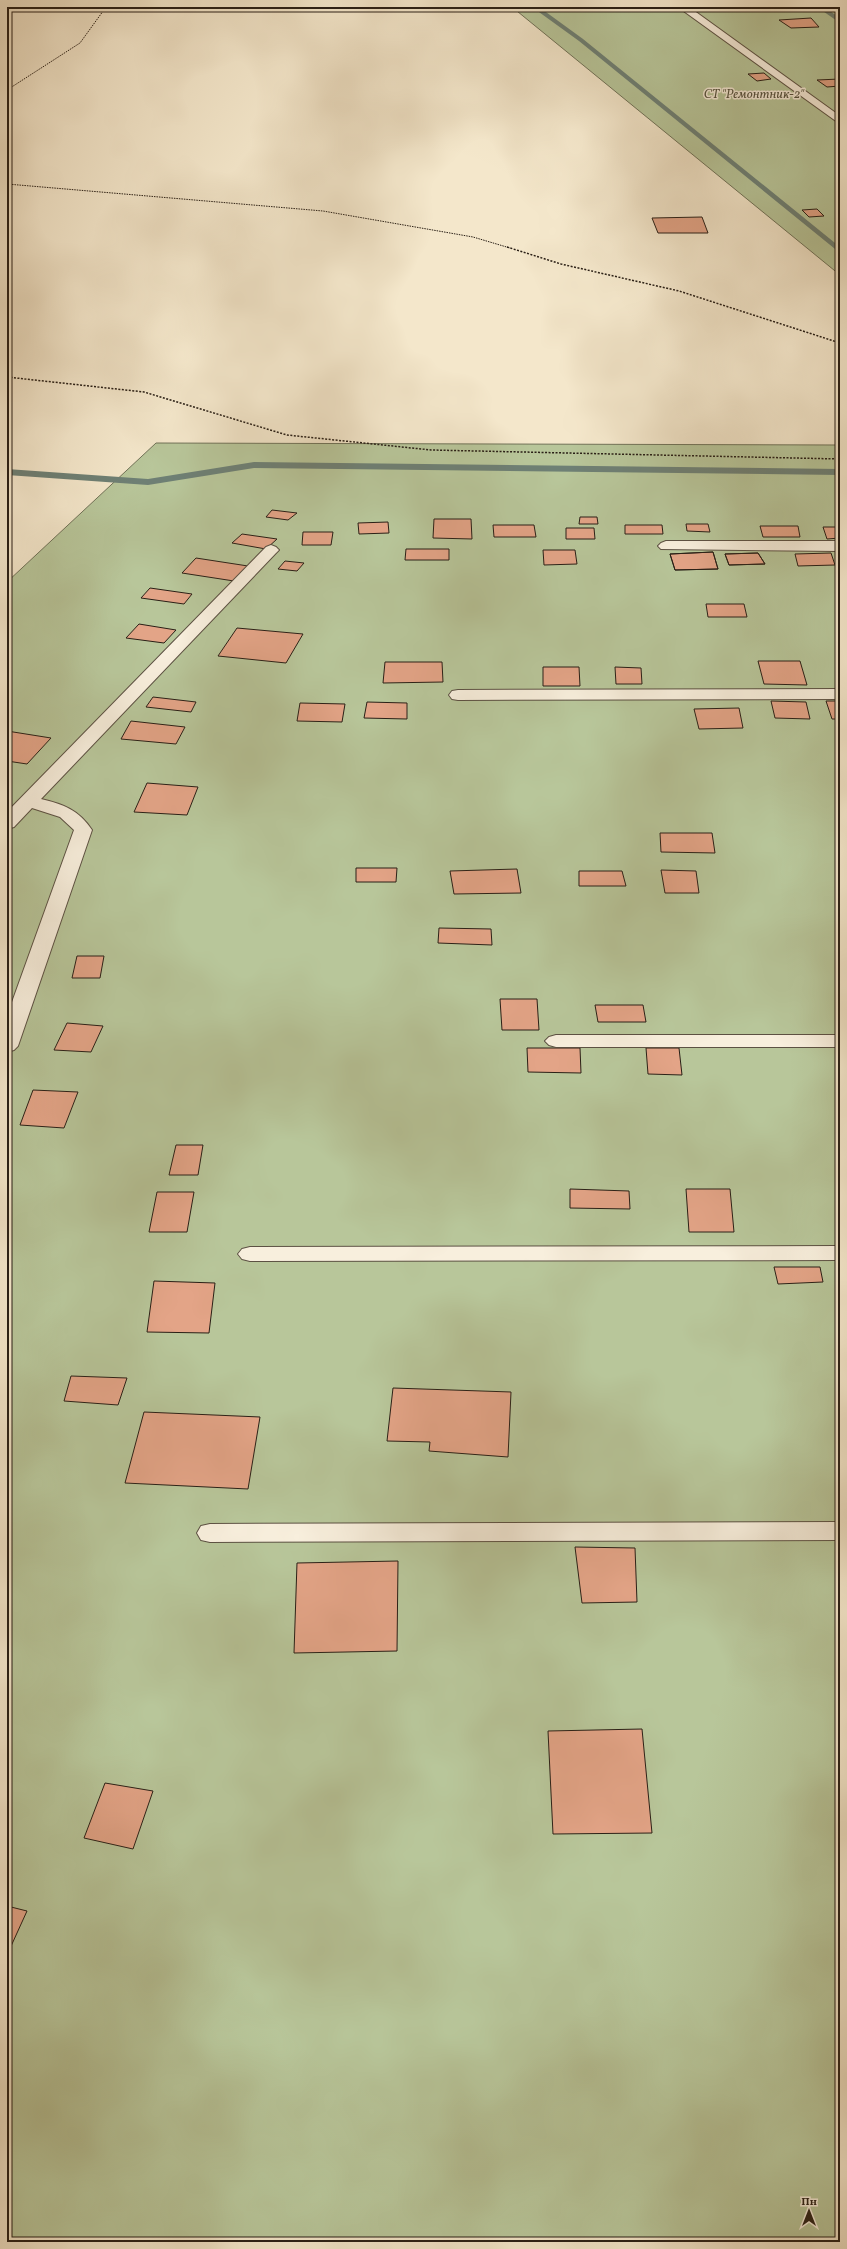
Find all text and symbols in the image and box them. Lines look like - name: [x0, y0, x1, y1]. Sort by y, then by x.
- park label: СТ "Ремонтник-2": [704, 86, 805, 104]
- north arrow: [789, 2191, 829, 2231]
- text: Пн: [801, 2195, 817, 2210]

